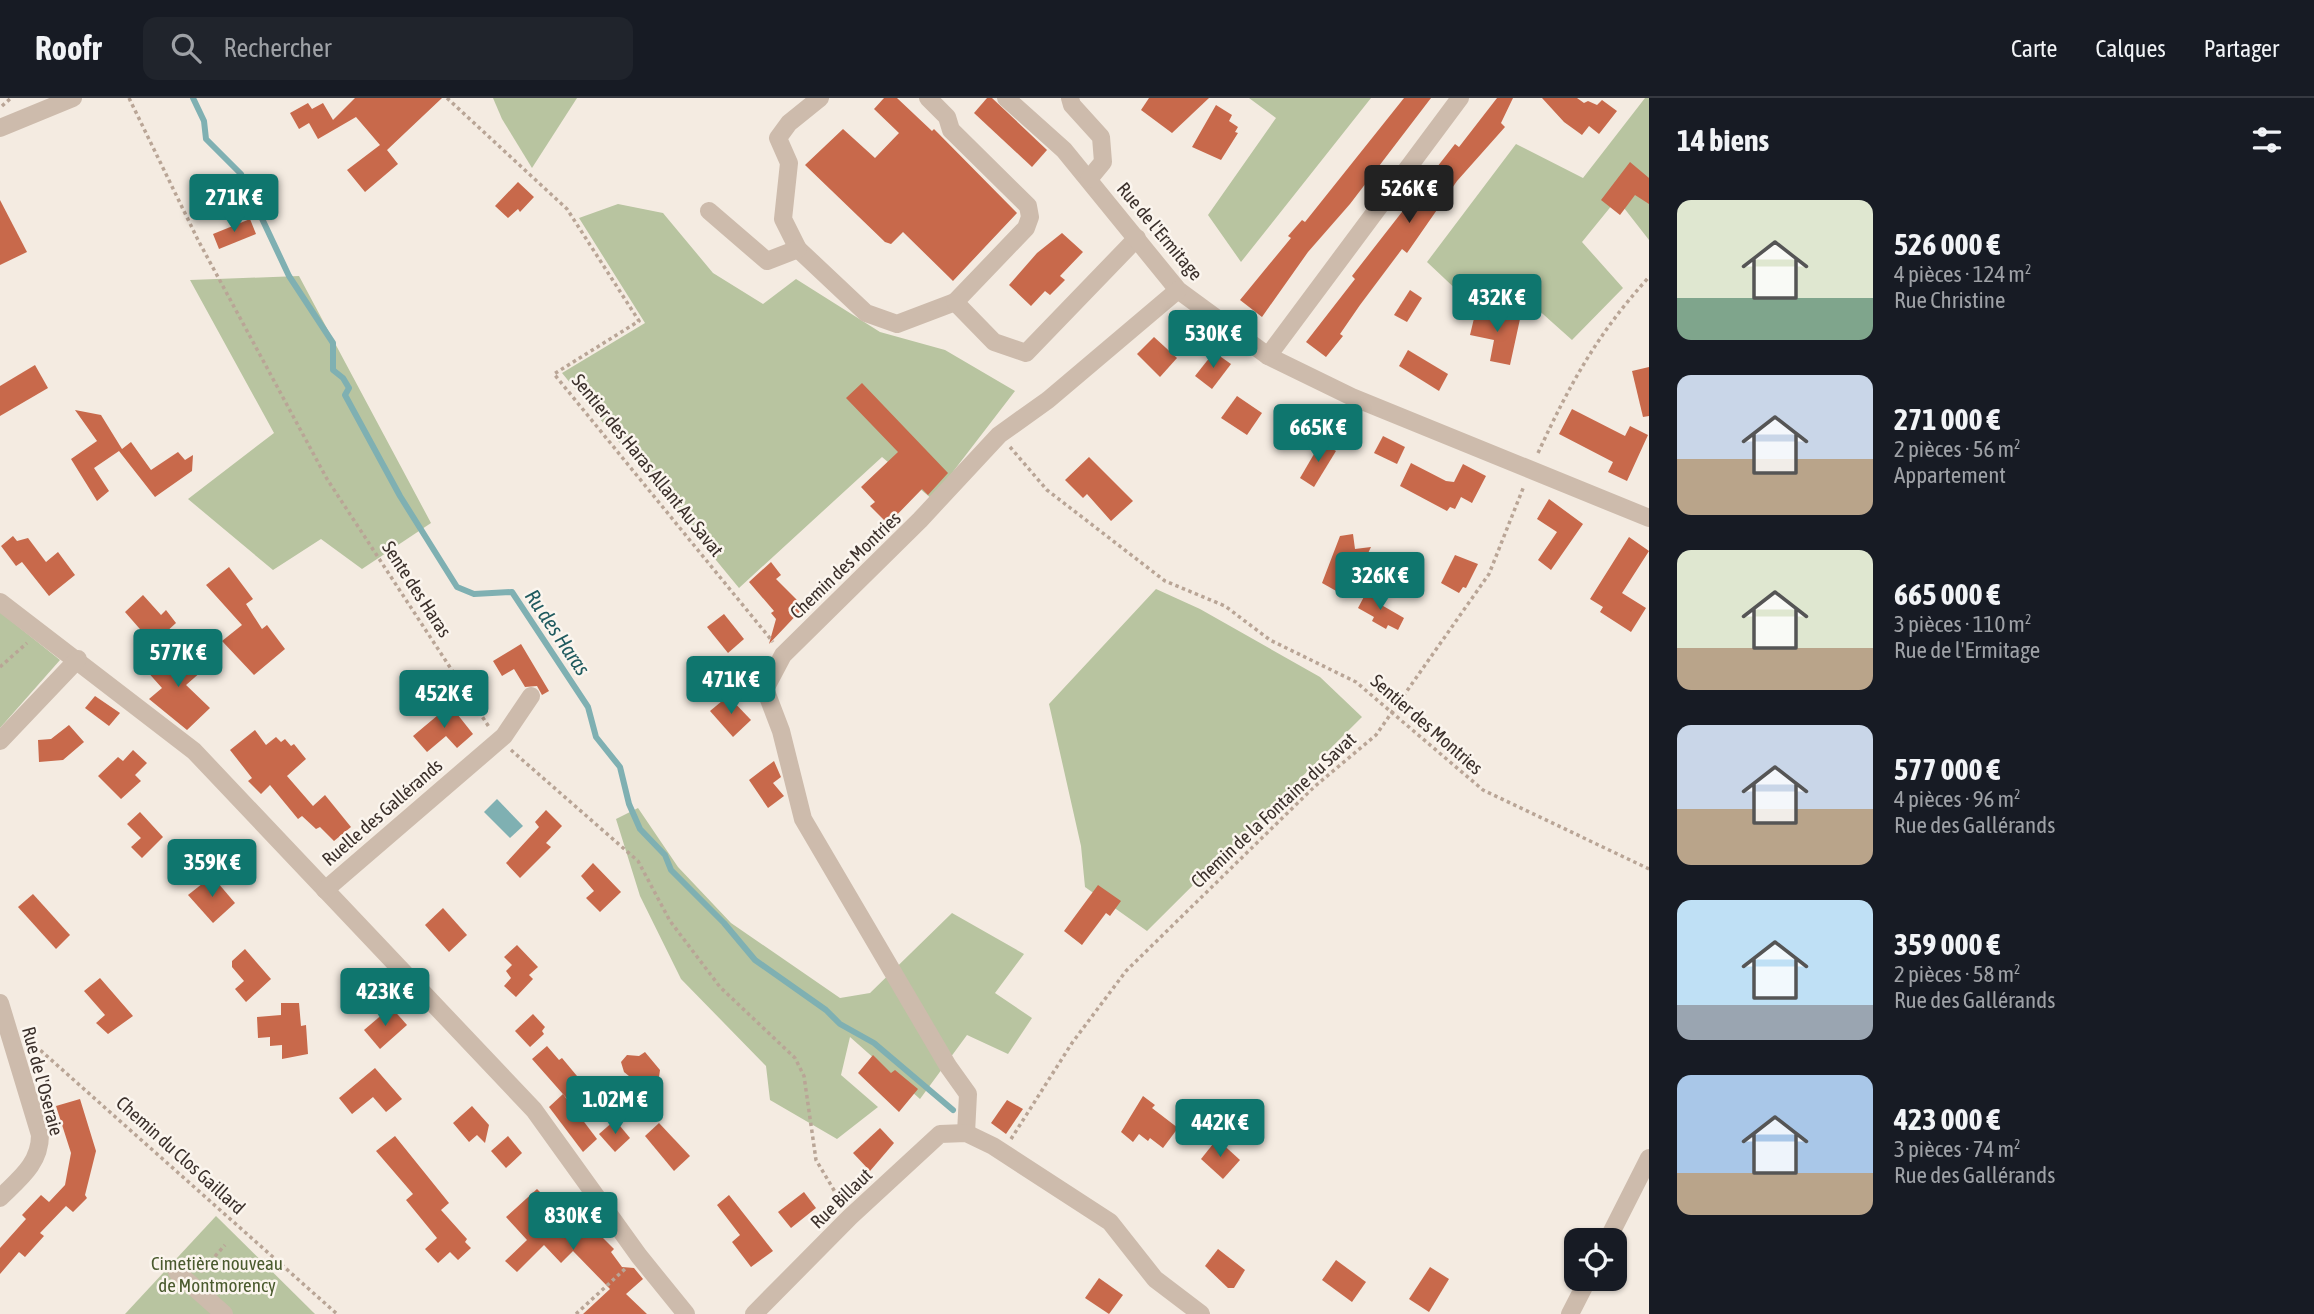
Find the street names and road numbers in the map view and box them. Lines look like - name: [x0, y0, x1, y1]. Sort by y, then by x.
- street label: Rue de l'Ermitage: [1113, 178, 1207, 284]
- street label: Sentier des Haras Allant Au Savat: [568, 369, 728, 561]
- street label: Chemin des Montries: [785, 507, 905, 623]
- street label: Sente des Haras: [378, 537, 456, 641]
- street label: Sentier des Montries: [1367, 669, 1488, 779]
- street label: Chemin de la Fontaine du Savat: [1186, 728, 1360, 892]
- street label: Ruelle des Gallérands: [318, 754, 447, 870]
- street label: Rue de l'Oseraie: [18, 1024, 68, 1138]
- street label: Chemin du Clos Gaillard: [112, 1091, 250, 1219]
- street label: Rue Billaut: [806, 1163, 876, 1233]

